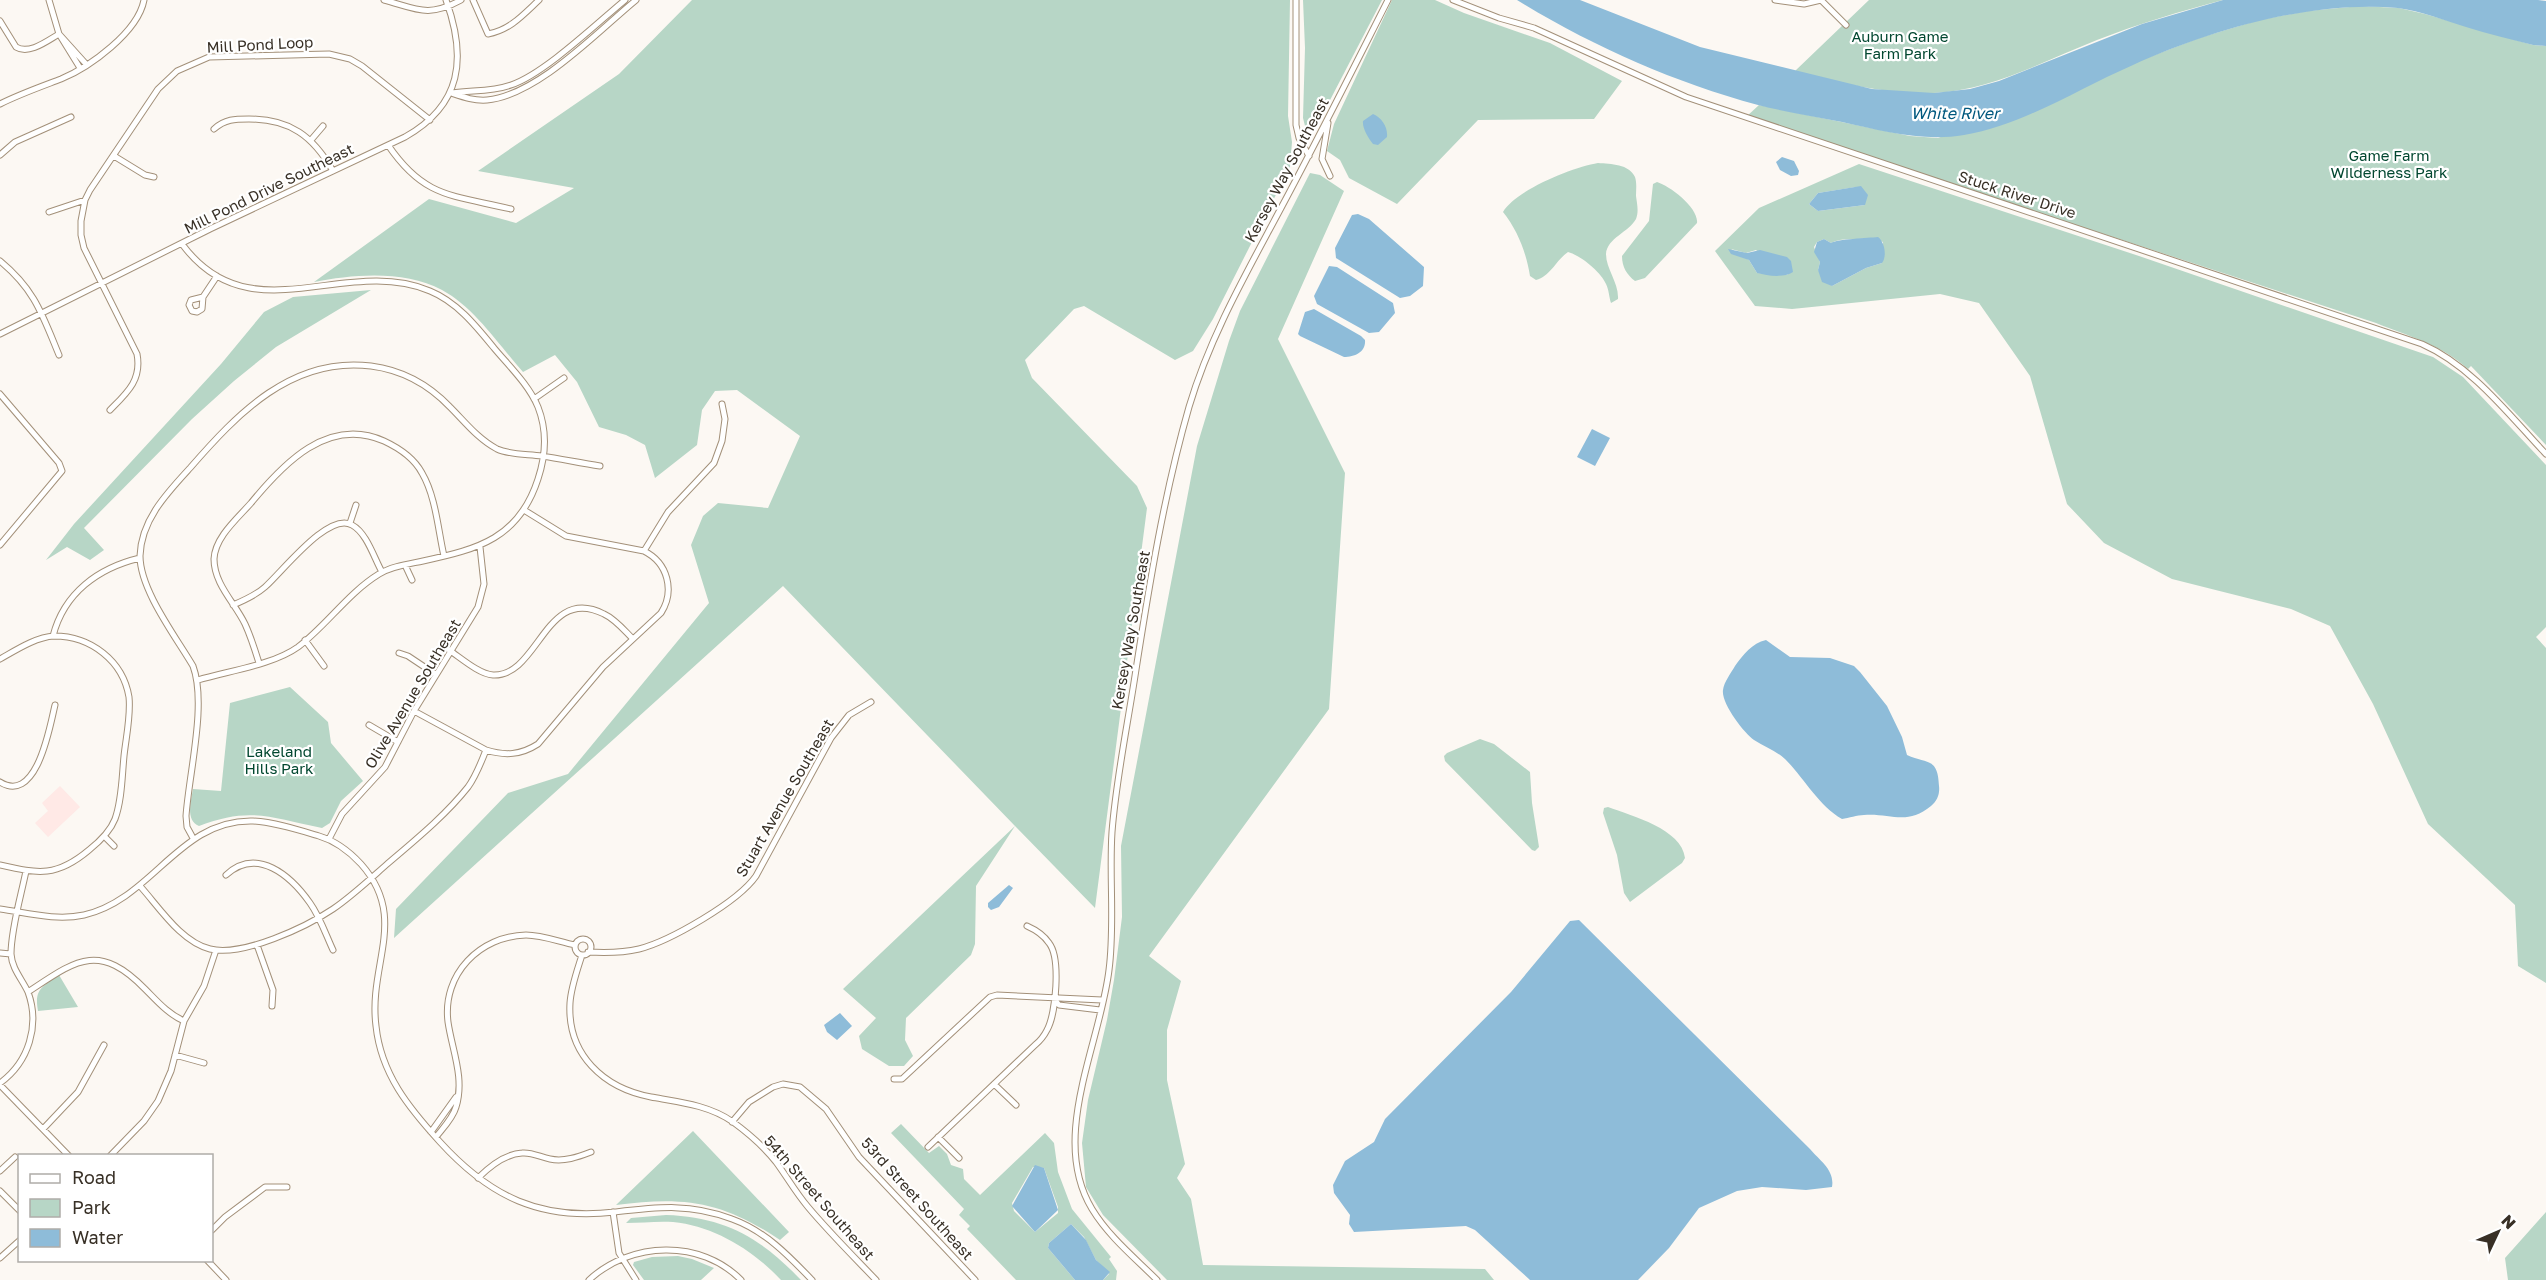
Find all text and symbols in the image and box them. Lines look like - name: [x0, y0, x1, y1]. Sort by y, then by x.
- park label: Auburn Game Farm Park: [1852, 27, 1949, 62]
- street label: Mill Pond Loop: [206, 32, 314, 56]
- street label: Kersey Way Southeast: [1240, 94, 1332, 245]
- water label: White River: [1911, 103, 2002, 123]
- street label: Mill Pond Drive Southeast: [181, 139, 356, 237]
- park label: Game Farm Wilderness Park: [2331, 146, 2448, 181]
- street label: Stuck River Drive: [1956, 167, 2079, 222]
- street label: Kersey Way Southeast: [1107, 549, 1153, 711]
- street label: Olive Avenue Southeast: [360, 615, 464, 771]
- street label: Stuart Avenue Southeast: [731, 715, 837, 880]
- park label: Lakeland Hills Park: [244, 742, 314, 777]
- street label: 54th Street Southeast: [761, 1131, 879, 1263]
- street label: 53rd Street Southeast: [858, 1133, 977, 1263]
- legend: [18, 1154, 213, 1262]
- text: Road: [72, 1166, 116, 1188]
- text: Park: [72, 1196, 111, 1218]
- north arrow: [2468, 1202, 2528, 1262]
- text: N: [2497, 1210, 2520, 1233]
- text: Water: [72, 1226, 123, 1248]

